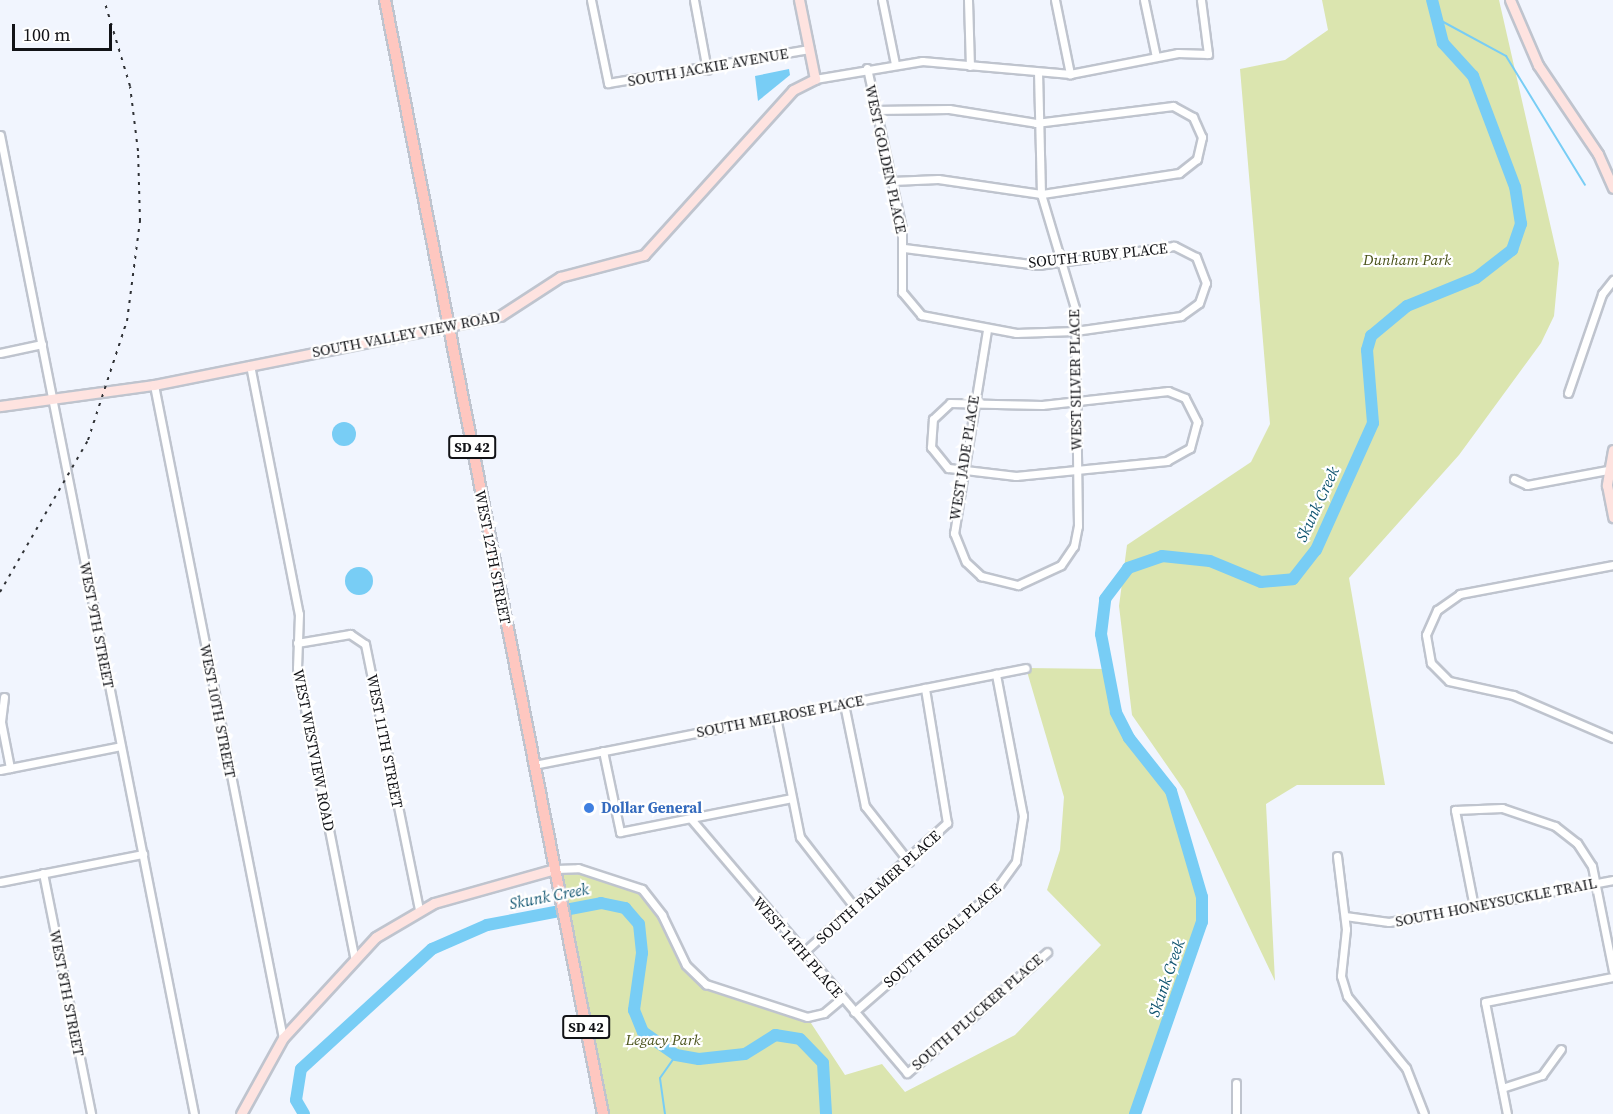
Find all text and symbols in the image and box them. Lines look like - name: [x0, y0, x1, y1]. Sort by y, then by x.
- scale bar: [15, 12, 116, 50]
- text: 100 m: [23, 22, 70, 47]
- street label: SOUTH JACKIE AVENUE: [626, 44, 790, 90]
- street label: WEST GOLDEN PLACE: [861, 83, 911, 235]
- street label: SOUTH RUBY PLACE: [1027, 239, 1169, 271]
- park label: Dunham Park: [1363, 251, 1451, 269]
- street label: SOUTH VALLEY VIEW ROAD: [310, 307, 502, 361]
- street label: WEST SILVER PLACE: [1065, 309, 1085, 451]
- street label: WEST JADE PLACE: [945, 394, 983, 522]
- road number: SD 42: [448, 436, 496, 458]
- water label: Skunk Creek: [1291, 463, 1343, 545]
- street label: WEST 12TH STREET: [471, 488, 515, 626]
- street label: WEST 9TH STREET: [76, 560, 118, 690]
- street label: WEST 10TH STREET: [196, 642, 240, 780]
- street label: WEST WESTVIEW ROAD: [289, 667, 339, 833]
- street label: WEST 11TH STREET: [363, 672, 407, 810]
- street label: SOUTH MELROSE PLACE: [695, 691, 865, 741]
- place label: Dollar General: [601, 799, 702, 817]
- marker: Dollar General: [582, 801, 596, 815]
- street label: SOUTH PALMER PLACE: [812, 826, 944, 948]
- street label: SOUTH HONEYSUCKLE TRAIL: [1394, 874, 1598, 930]
- water label: Skunk Creek: [508, 879, 590, 913]
- street label: SOUTH REGAL PLACE: [880, 879, 1004, 991]
- street label: WEST 14TH PLACE: [749, 893, 847, 1001]
- street label: WEST 8TH STREET: [46, 928, 88, 1058]
- water label: Skunk Creek: [1144, 937, 1188, 1019]
- street label: SOUTH PLUCKER PLACE: [908, 950, 1046, 1074]
- road number: SD 42: [562, 1016, 610, 1038]
- park label: Legacy Park: [626, 1031, 700, 1049]

